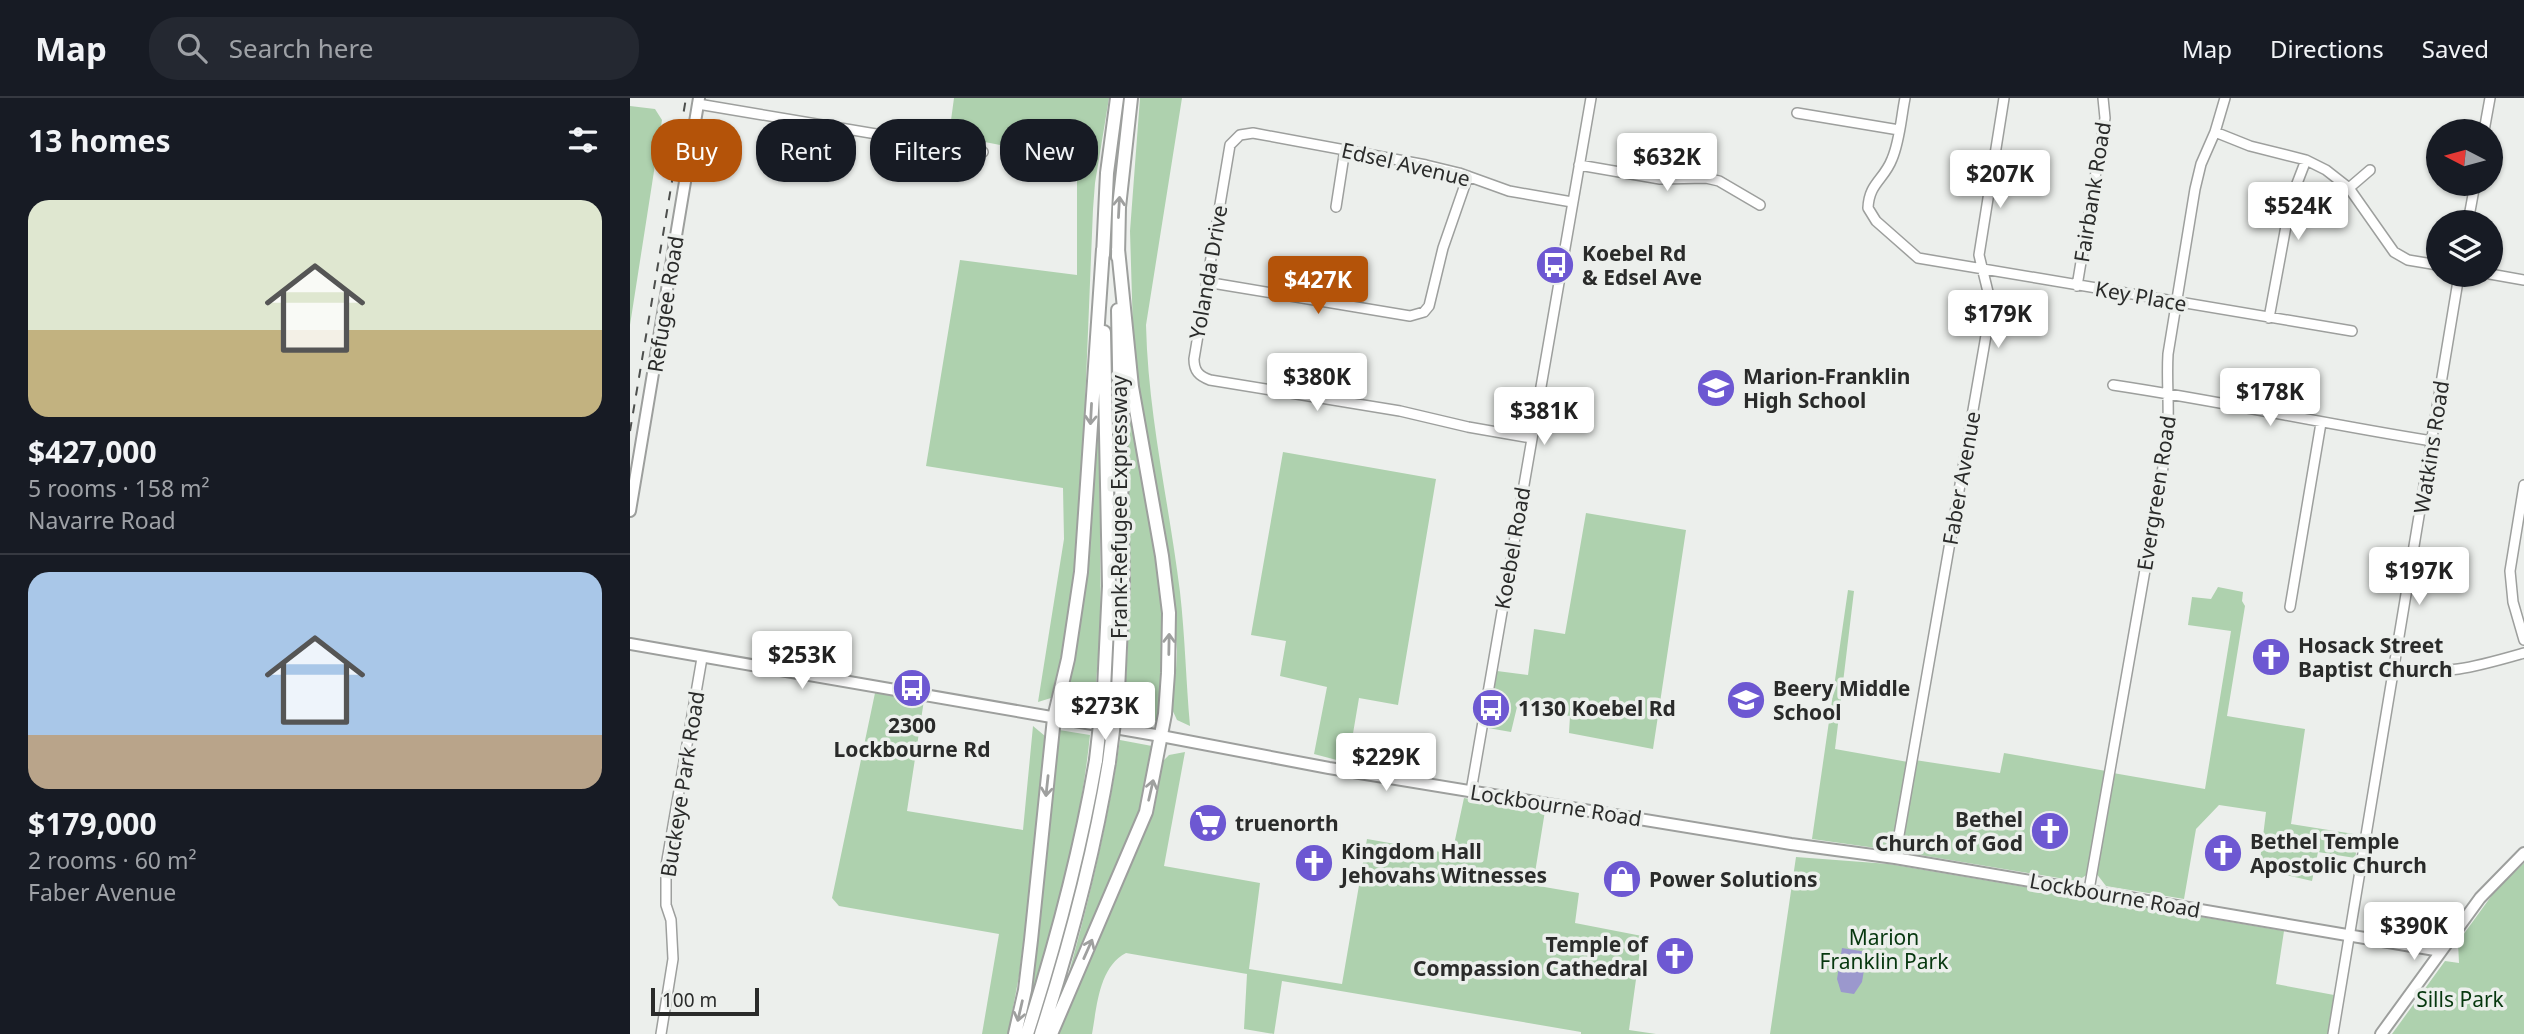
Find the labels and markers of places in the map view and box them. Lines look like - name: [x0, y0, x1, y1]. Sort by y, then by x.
- pin: $632K: [1618, 134, 1716, 193]
- pin: $207K: [1951, 150, 2049, 210]
- pin: $524K: [2249, 183, 2347, 242]
- place label: Koebel Rd & Edsel Ave: [1582, 239, 1702, 291]
- bus stop icon: Koebel Rd & Edsel Ave: [1534, 244, 1576, 286]
- pin: $427K: [1269, 256, 1367, 316]
- pin: $179K: [1949, 290, 2047, 350]
- pin: $380K: [1268, 354, 1366, 413]
- place label: Marion-Franklin High School: [1743, 362, 1910, 414]
- school or university icon: Marion-Franklin High School: [1695, 367, 1737, 409]
- pin: $178K: [2221, 368, 2319, 428]
- pin: $381K: [1495, 388, 1593, 447]
- pin: $197K: [2370, 547, 2468, 607]
- place label: Hosack Street Baptist Church: [2298, 631, 2453, 683]
- pin: $253K: [753, 632, 851, 691]
- church icon: Hosack Street Baptist Church: [2250, 636, 2292, 678]
- bus stop icon: 2300 Lockbourne Rd: [891, 667, 933, 709]
- place label: Beery Middle School: [1773, 674, 1910, 726]
- school or university icon: Beery Middle School: [1725, 679, 1767, 721]
- pin: $273K: [1056, 682, 1154, 742]
- bus stop icon: 1130 Koebel Rd: [1470, 687, 1512, 729]
- place label: 1130 Koebel Rd: [1518, 694, 1676, 722]
- place label: 2300 Lockbourne Rd: [834, 711, 990, 763]
- pin: $229K: [1337, 734, 1435, 793]
- supermarket icon: truenorth: [1187, 802, 1229, 844]
- place label: Bethel Church of God: [1875, 805, 2023, 857]
- place label: truenorth: [1235, 809, 1339, 837]
- church icon: Bethel Church of God: [2029, 810, 2071, 852]
- place label: Bethel Temple Apostolic Church: [2250, 827, 2427, 879]
- church icon: Bethel Temple Apostolic Church: [2202, 832, 2244, 874]
- place label: Kingdom Hall Jehovahs Witnesses: [1339, 837, 1547, 889]
- church icon: Kingdom Hall Jehovahs Witnesses: [1293, 842, 1335, 884]
- shop icon: Power Solutions: [1601, 858, 1643, 900]
- place label: Power Solutions: [1649, 865, 1817, 893]
- pin: $390K: [2365, 902, 2463, 962]
- place label: Temple of Compassion Cathedral: [1413, 930, 1650, 982]
- church icon: Temple of Compassion Cathedral: [1654, 935, 1696, 977]

